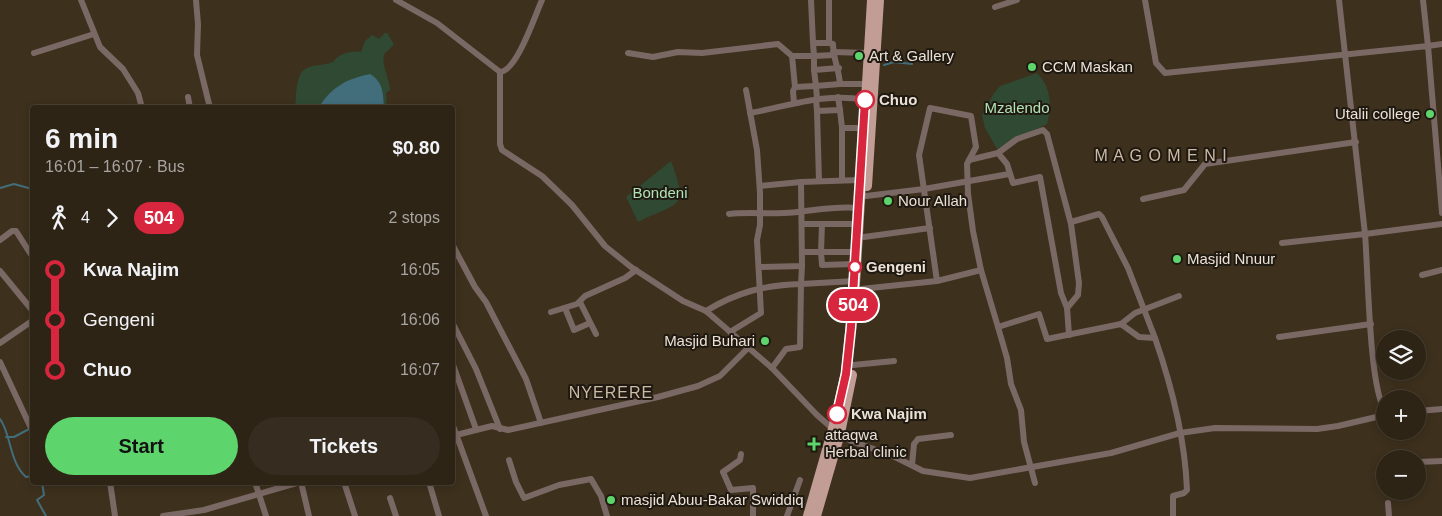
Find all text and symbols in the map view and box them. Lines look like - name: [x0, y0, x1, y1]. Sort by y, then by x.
- place label: Art & Gallery: [869, 47, 955, 64]
- marker: Art & Gallery: [853, 50, 865, 62]
- place label: CCM Maskan: [1042, 58, 1133, 75]
- marker: CCM Maskan: [1026, 61, 1038, 73]
- marker: Chuo: [855, 90, 875, 110]
- place label: Chuo: [879, 91, 917, 108]
- park label: Mzalendo: [984, 99, 1050, 116]
- place label: Utalii college: [1335, 105, 1420, 122]
- marker: Utalii college: [1424, 108, 1436, 120]
- text: 6 min: [45, 123, 118, 154]
- text: $0.80: [392, 137, 440, 158]
- district label: M A G O M E N I: [1094, 147, 1228, 164]
- text: 16:01 – 16:07 · Bus: [45, 158, 185, 175]
- park label: Bondeni: [632, 184, 688, 201]
- place label: Nour Allah: [898, 192, 967, 209]
- marker: Nour Allah: [882, 195, 894, 207]
- icon: walk: [45, 204, 73, 232]
- icon: forward: [98, 204, 126, 232]
- text: 504: [144, 208, 174, 228]
- text: 4: [81, 209, 90, 226]
- text: 2 stops: [388, 209, 440, 226]
- place label: Masjid Nnuur: [1187, 250, 1275, 267]
- marker: Masjid Nnuur: [1171, 253, 1183, 265]
- place label: Gengeni: [866, 258, 926, 275]
- text: Kwa Najim: [83, 259, 179, 280]
- marker: Gengeni: [848, 260, 862, 274]
- text: 16:05: [400, 261, 440, 278]
- line badge: 504: [824, 289, 882, 321]
- text: 504: [838, 295, 868, 315]
- text: Gengeni: [83, 309, 155, 330]
- text: 16:06: [400, 311, 440, 328]
- map controls: [1376, 330, 1426, 500]
- button: layers: [1376, 330, 1426, 380]
- place label: Masjid Buhari: [664, 332, 755, 349]
- marker: Masjid Buhari: [759, 335, 771, 347]
- text: Chuo: [83, 359, 132, 380]
- text: 16:07: [400, 361, 440, 378]
- district label: NYERERE: [569, 384, 653, 401]
- button: +: [1376, 390, 1426, 440]
- marker: Kwa Najim: [827, 404, 847, 424]
- place label: Kwa Najim: [851, 405, 927, 422]
- button: Start: [45, 417, 238, 475]
- button: Tickets: [248, 417, 440, 475]
- place label: attaqwa Herbal clinic: [825, 426, 907, 460]
- marker: attaqwa Herbal clinic: [807, 437, 821, 451]
- button: −: [1376, 450, 1426, 500]
- place label: masjid Abuu-Bakar Swiddiq: [621, 491, 804, 508]
- marker: masjid Abuu-Bakar Swiddiq: [605, 494, 617, 506]

